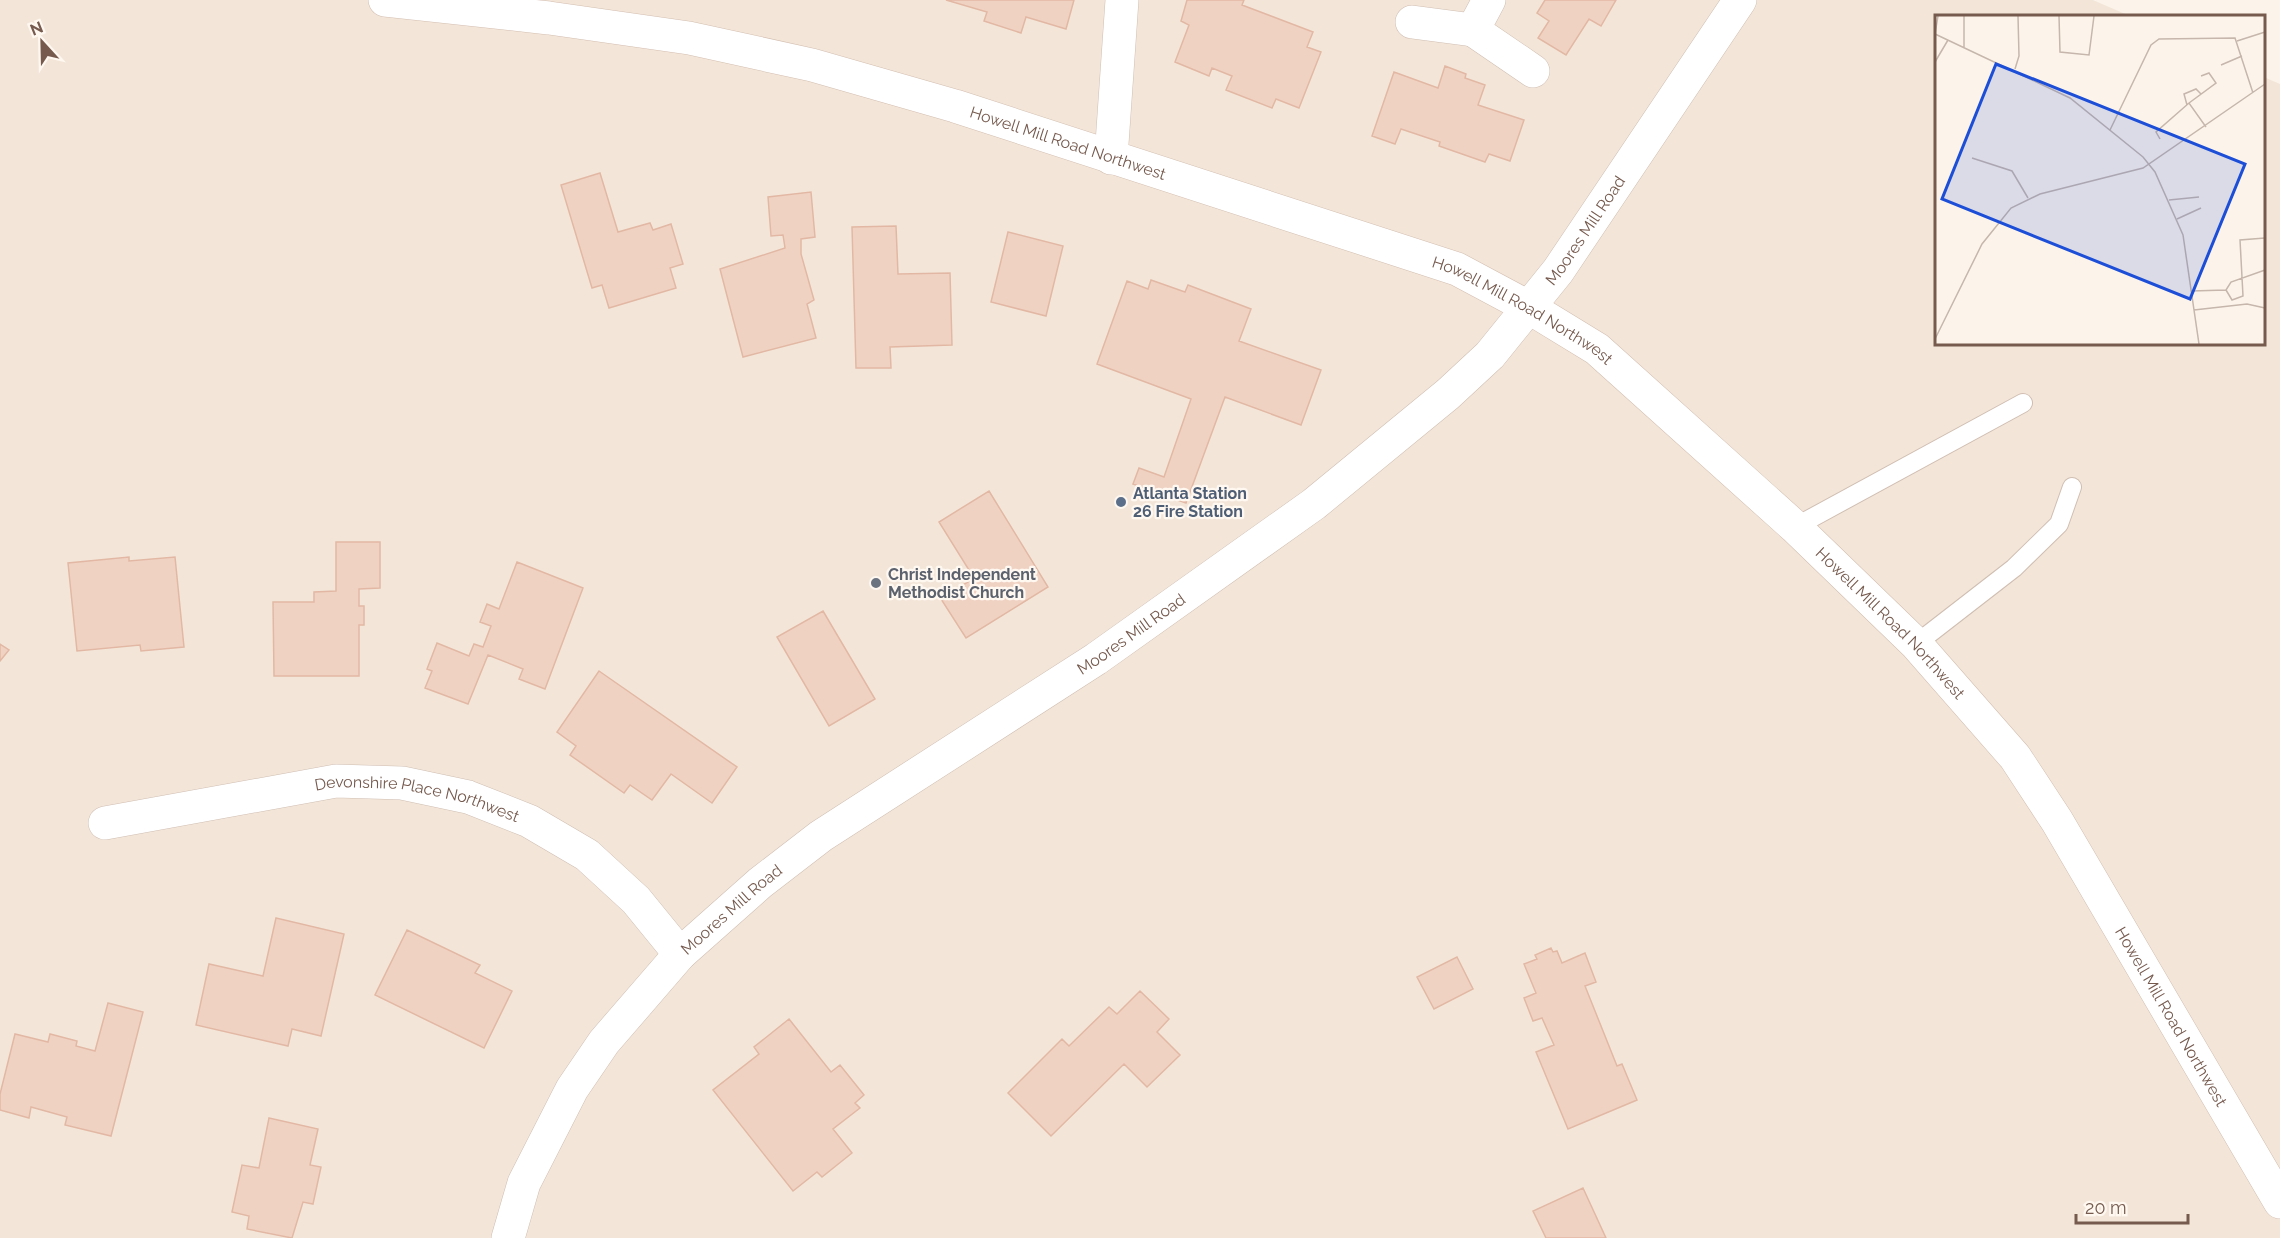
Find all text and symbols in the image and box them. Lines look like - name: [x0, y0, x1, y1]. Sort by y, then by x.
- north arrow: [12, 12, 72, 72]
- inset map: [1935, 15, 2265, 345]
- text: N: [27, 17, 46, 40]
- street label: Howell Mill Road Northwest: [968, 102, 1169, 184]
- street label: Moores Mill Road: [1541, 172, 1629, 289]
- street label: Howell Mill Road Northwest: [1430, 252, 1617, 369]
- place label: Atlanta Station 26 Fire Station: [1133, 484, 1247, 521]
- marker: Atlanta Station 26 Fire Station: [1114, 495, 1128, 509]
- street label: Howell Mill Road Northwest: [1812, 543, 1969, 703]
- place label: Christ Independent Methodist Church: [888, 565, 1036, 602]
- marker: Christ Independent Methodist Church: [869, 576, 883, 590]
- street label: Moores Mill Road: [1073, 589, 1189, 678]
- street label: Devonshire Place Northwest: [313, 771, 523, 826]
- street label: Moores Mill Road: [677, 860, 786, 958]
- street label: Howell Mill Road Northwest: [2111, 923, 2232, 1110]
- scale bar: [2076, 1187, 2188, 1225]
- text: 20 m: [2085, 1197, 2127, 1218]

